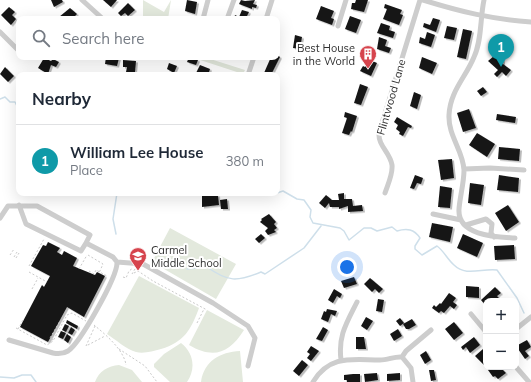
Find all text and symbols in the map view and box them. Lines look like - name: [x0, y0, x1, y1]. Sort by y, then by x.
- search box: [16, 16, 280, 60]
- icon: search: [30, 27, 52, 49]
- text: Search here: [62, 29, 144, 48]
- pin: 1: [488, 34, 514, 67]
- place label: Best House in the World: [293, 41, 355, 68]
- building icon: Best House in the World: [358, 44, 378, 69]
- street label: Flintwood Lane: [373, 57, 409, 137]
- text: Nearby: [32, 88, 91, 109]
- text: William Lee House: [70, 143, 203, 162]
- text: 1: [41, 153, 49, 169]
- text: 380 m: [226, 153, 264, 169]
- text: Place: [70, 162, 103, 178]
- place label: Carmel Middle School: [151, 243, 222, 270]
- school or university icon: Carmel Middle School: [128, 246, 148, 271]
- your location: [337, 257, 357, 277]
- map controls: [483, 298, 519, 370]
- button: +: [483, 298, 519, 334]
- button: −: [483, 334, 519, 370]

